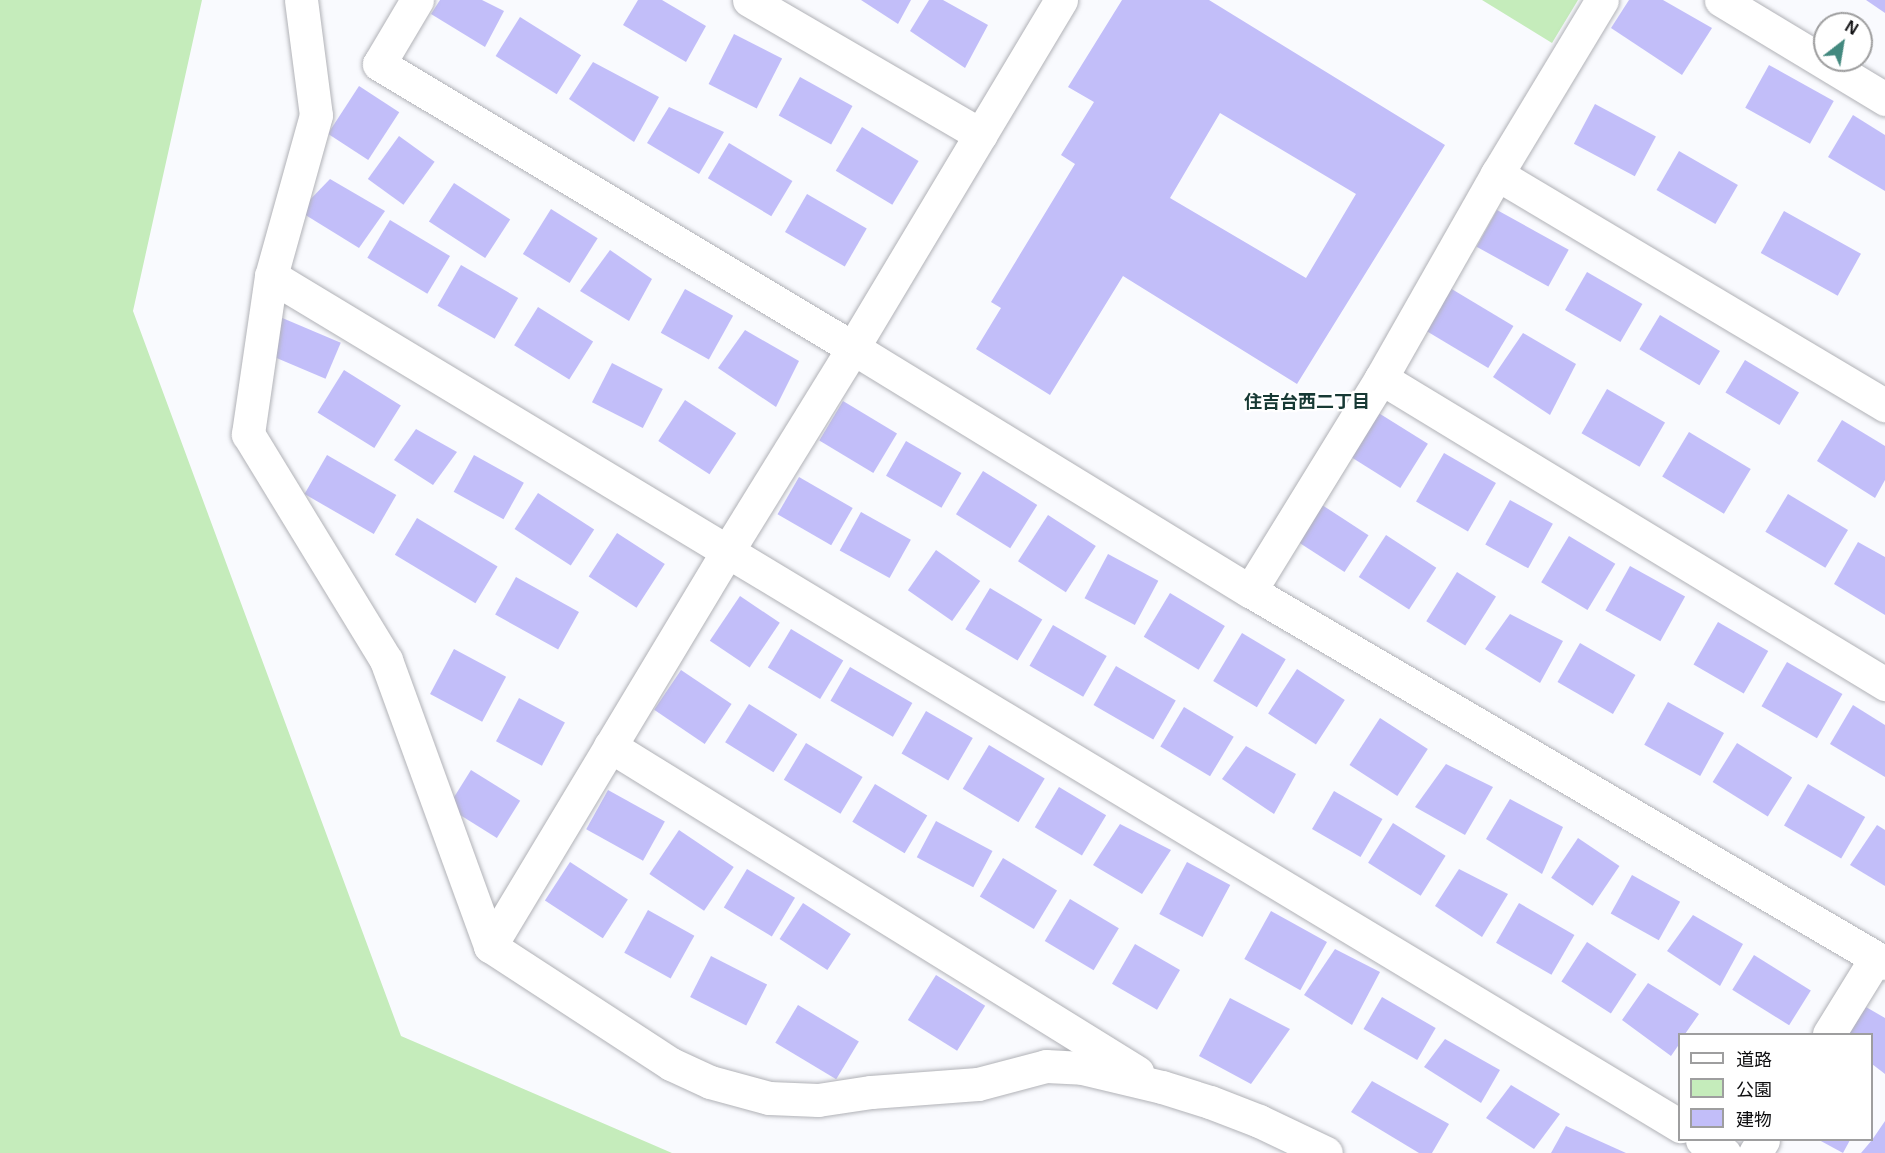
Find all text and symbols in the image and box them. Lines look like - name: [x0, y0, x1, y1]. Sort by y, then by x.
- north arrow: [1813, 12, 1873, 72]
- text: N: [1842, 18, 1861, 38]
- district label: 住吉台西二丁目: [1244, 391, 1370, 413]
- legend: [1678, 1033, 1873, 1141]
- text: 道路: [1736, 1050, 1772, 1070]
- text: 公園: [1736, 1080, 1772, 1100]
- text: 建物: [1736, 1110, 1772, 1130]

